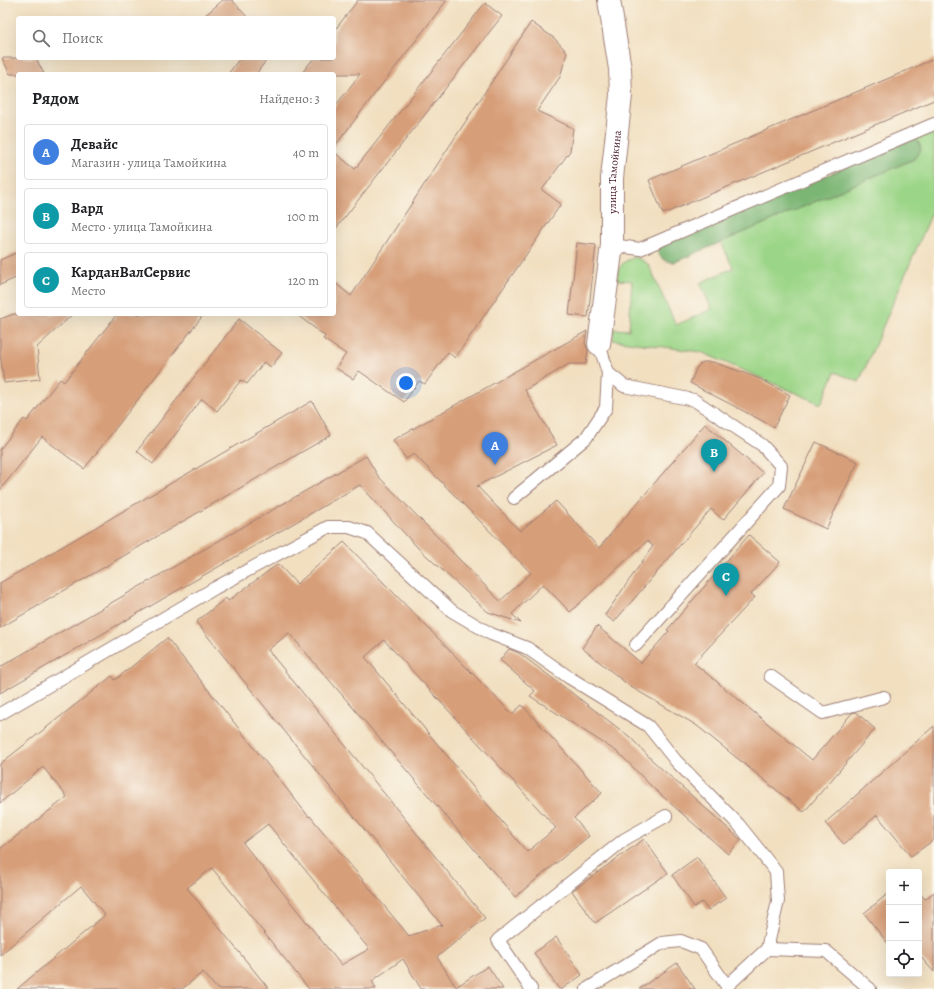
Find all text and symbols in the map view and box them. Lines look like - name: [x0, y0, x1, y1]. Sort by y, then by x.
- search box: [16, 16, 336, 60]
- icon: search: [30, 27, 52, 49]
- text: Поиск: [62, 28, 103, 48]
- text: Рядом: [32, 87, 79, 110]
- text: Найдено: 3: [259, 90, 320, 107]
- street label: улица Тамойкина: [605, 129, 625, 215]
- text: Девайс: [71, 134, 118, 154]
- text: A: [42, 144, 50, 161]
- text: 40 m: [293, 144, 319, 161]
- text: Магазин · улица Тамойкина: [71, 154, 227, 171]
- text: Вард: [71, 198, 103, 218]
- text: B: [42, 208, 50, 225]
- text: 100 m: [287, 208, 319, 225]
- text: Место · улица Тамойкина: [71, 218, 212, 235]
- text: КарданВалСервис: [71, 262, 191, 282]
- text: C: [42, 272, 50, 289]
- text: 120 m: [288, 272, 319, 289]
- text: Место: [71, 282, 106, 299]
- your location: [396, 373, 416, 393]
- pin: A: [482, 432, 508, 465]
- pin: B: [701, 439, 727, 472]
- pin: C: [713, 563, 739, 596]
- map controls: [886, 869, 922, 977]
- button: +: [886, 869, 922, 905]
- button: −: [886, 905, 922, 941]
- button: locate: [886, 941, 922, 977]

